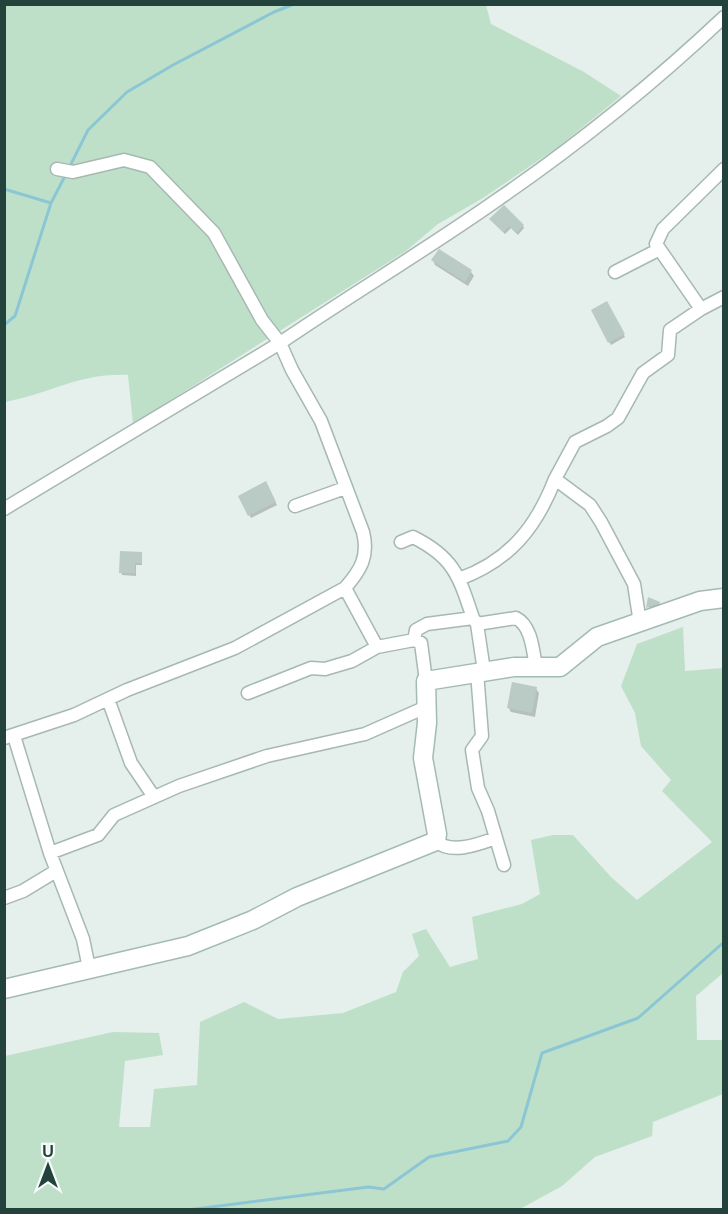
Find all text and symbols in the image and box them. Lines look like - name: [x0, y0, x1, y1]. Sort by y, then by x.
- north arrow: [18, 1136, 78, 1196]
- text: U: [42, 1143, 54, 1160]

